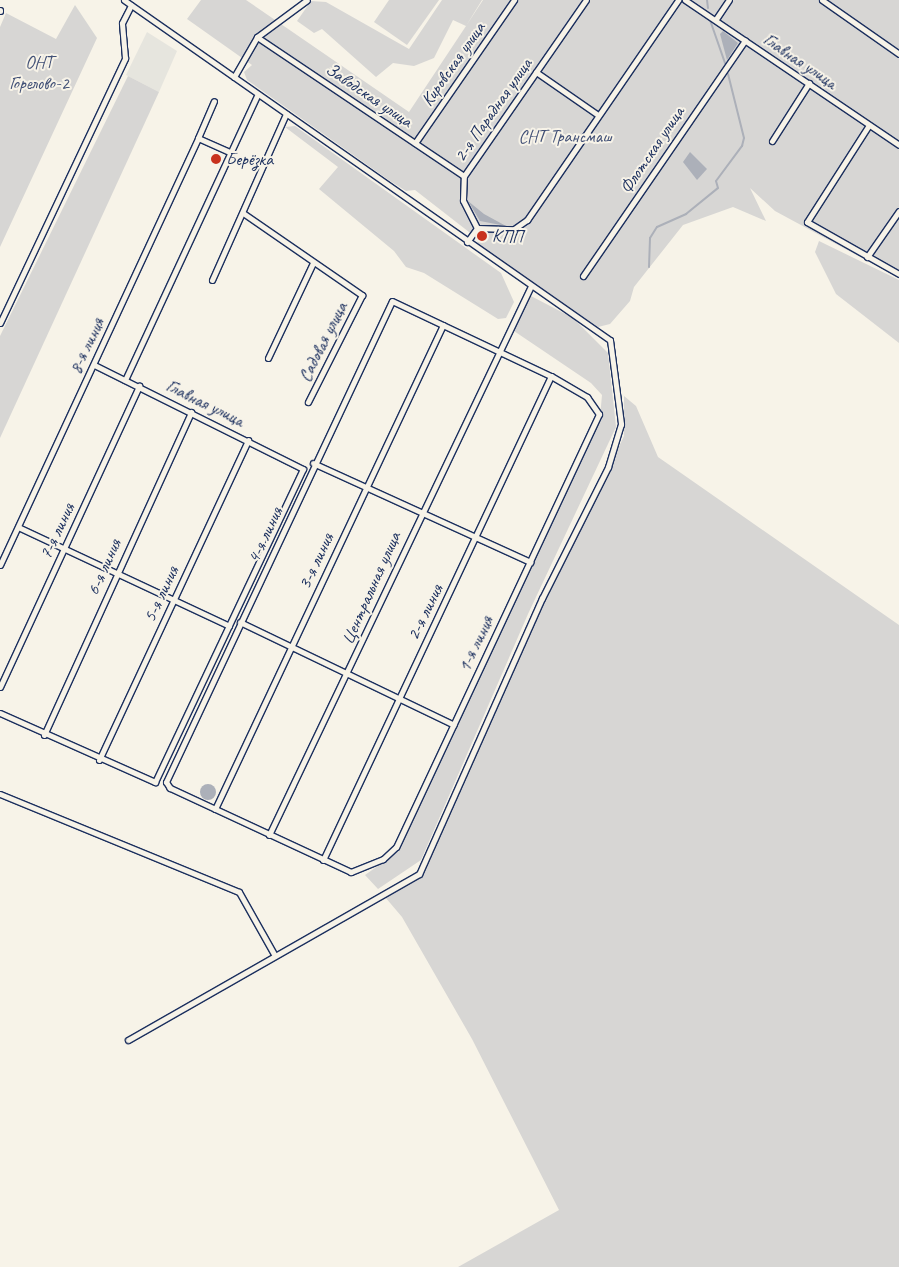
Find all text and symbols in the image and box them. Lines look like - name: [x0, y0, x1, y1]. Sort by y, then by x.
- street label: Кировская улица: [416, 17, 490, 111]
- street label: Главная улица: [759, 29, 841, 93]
- park label: ОНТ Горелово-2: [9, 52, 69, 94]
- street label: 2-я Парадная улица: [449, 53, 537, 167]
- street label: Заводская улица: [321, 58, 417, 132]
- street label: Флотская улица: [615, 102, 689, 198]
- park label: СНТ Трансмаш: [518, 125, 612, 147]
- place label: Берёзка: [226, 148, 273, 170]
- marker: Берёзка: [210, 153, 222, 165]
- place label: КПП: [492, 225, 523, 247]
- marker: КПП: [476, 230, 488, 242]
- street label: Садовая улица: [294, 298, 352, 386]
- street label: 8-я линия: [65, 315, 109, 377]
- street label: Главная улица: [162, 375, 248, 431]
- street label: 7-я линия: [35, 500, 79, 562]
- street label: 4-я линия: [243, 504, 287, 566]
- street label: Центральная улица: [336, 528, 406, 648]
- street label: 3-я линия: [294, 530, 338, 592]
- street label: 6-я линия: [82, 536, 126, 598]
- street label: 5-я линия: [139, 563, 183, 625]
- street label: 2-я линия: [402, 581, 448, 643]
- street label: 1-я линия: [454, 613, 498, 675]

